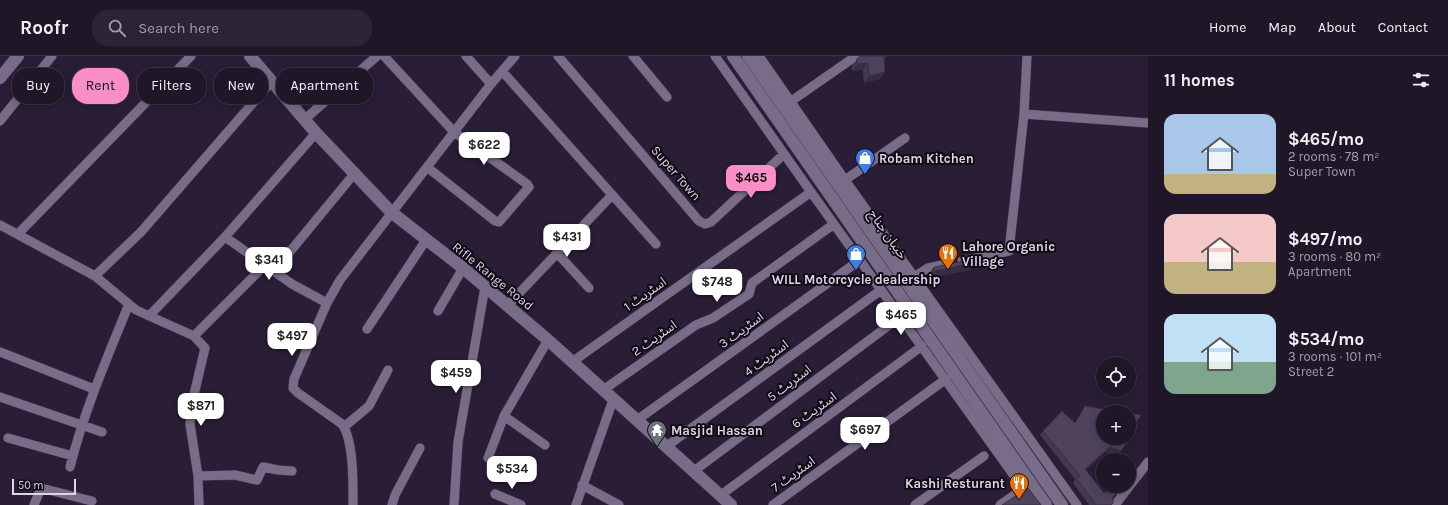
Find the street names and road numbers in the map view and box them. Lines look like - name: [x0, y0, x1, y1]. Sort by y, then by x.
- street label: Super Town: [648, 143, 704, 203]
- street label: خیبان جناح: [863, 206, 911, 264]
- street label: Rifle Range Road: [450, 239, 536, 313]
- street label: اسٹریٹ 1: [621, 274, 669, 314]
- street label: اسٹریٹ 3: [716, 309, 766, 351]
- street label: اسٹریٹ 2: [629, 317, 679, 359]
- street label: اسٹریٹ 4: [741, 337, 791, 379]
- street label: اسٹریٹ 5: [764, 362, 814, 405]
- street label: اسٹریٹ 6: [789, 389, 839, 431]
- street label: اسٹریٹ 7: [768, 453, 818, 495]

